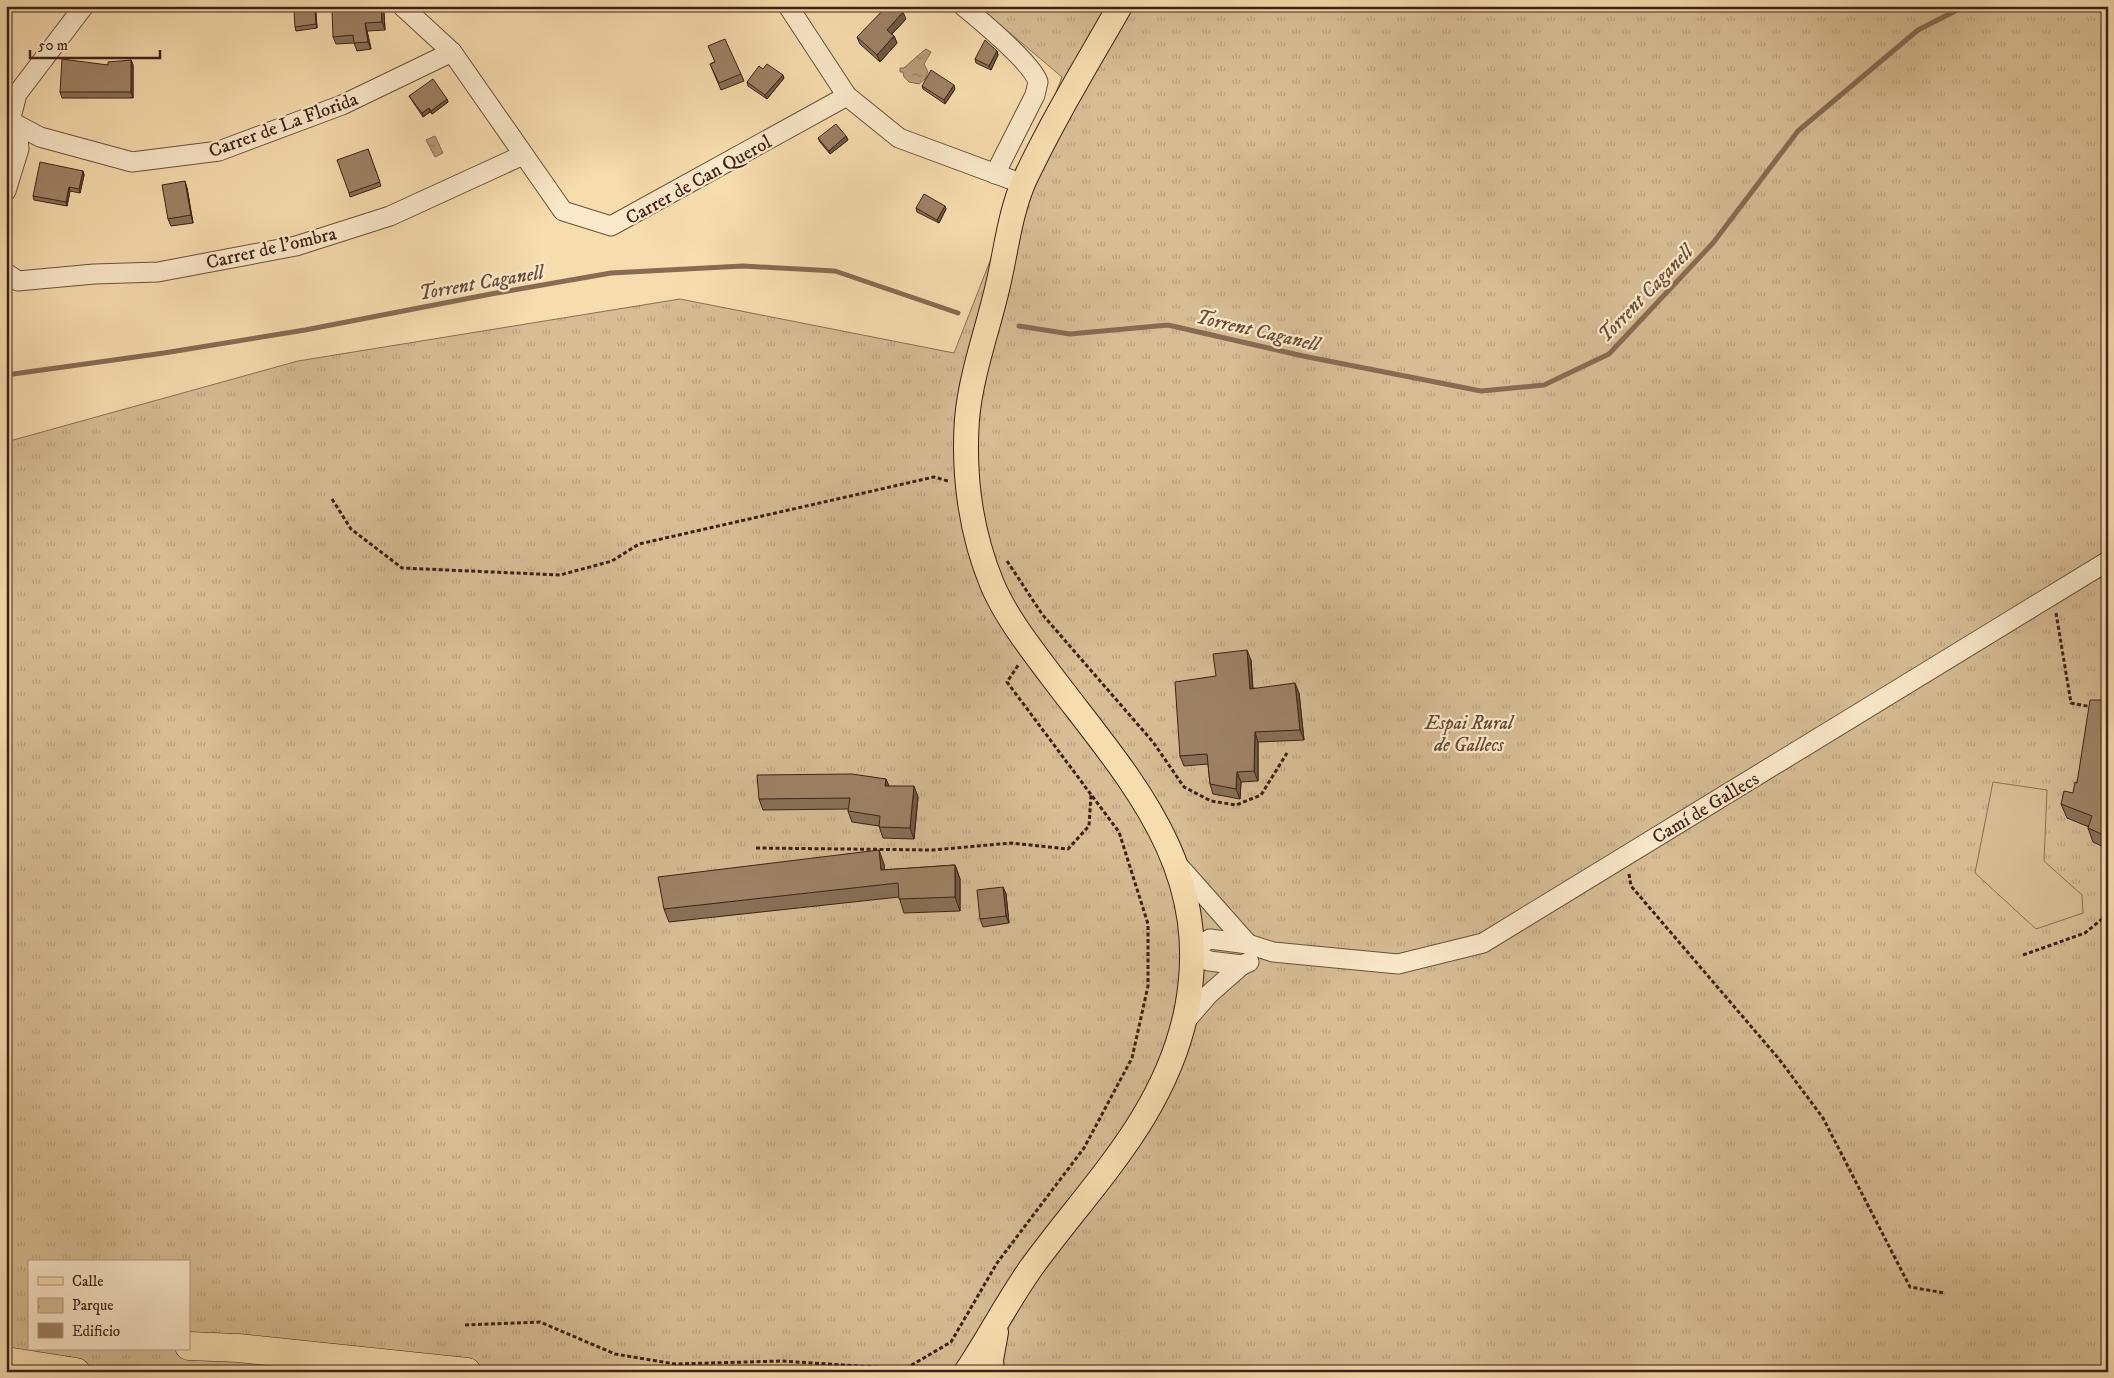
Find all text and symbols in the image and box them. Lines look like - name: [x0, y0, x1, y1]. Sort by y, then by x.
- scale bar: [30, 28, 160, 60]
- text: 50 m: [38, 36, 68, 55]
- street label: Carrer de La Florida: [206, 88, 361, 163]
- street label: Carrer de Can Querol: [622, 131, 776, 230]
- street label: Carrer de l'ombra: [204, 222, 339, 275]
- water label: Torrent Caganell: [1593, 239, 1700, 348]
- water label: Torrent Caganell: [417, 260, 547, 307]
- water label: Torrent Caganell: [1193, 305, 1324, 358]
- park label: Espai Rural de Gallecs: [1424, 712, 1515, 757]
- street label: Camí de Gallecs: [1648, 767, 1763, 849]
- legend: [28, 1260, 190, 1350]
- text: Calle: [72, 1272, 104, 1291]
- text: Parque: [72, 1296, 113, 1315]
- text: Edificio: [72, 1322, 120, 1341]

